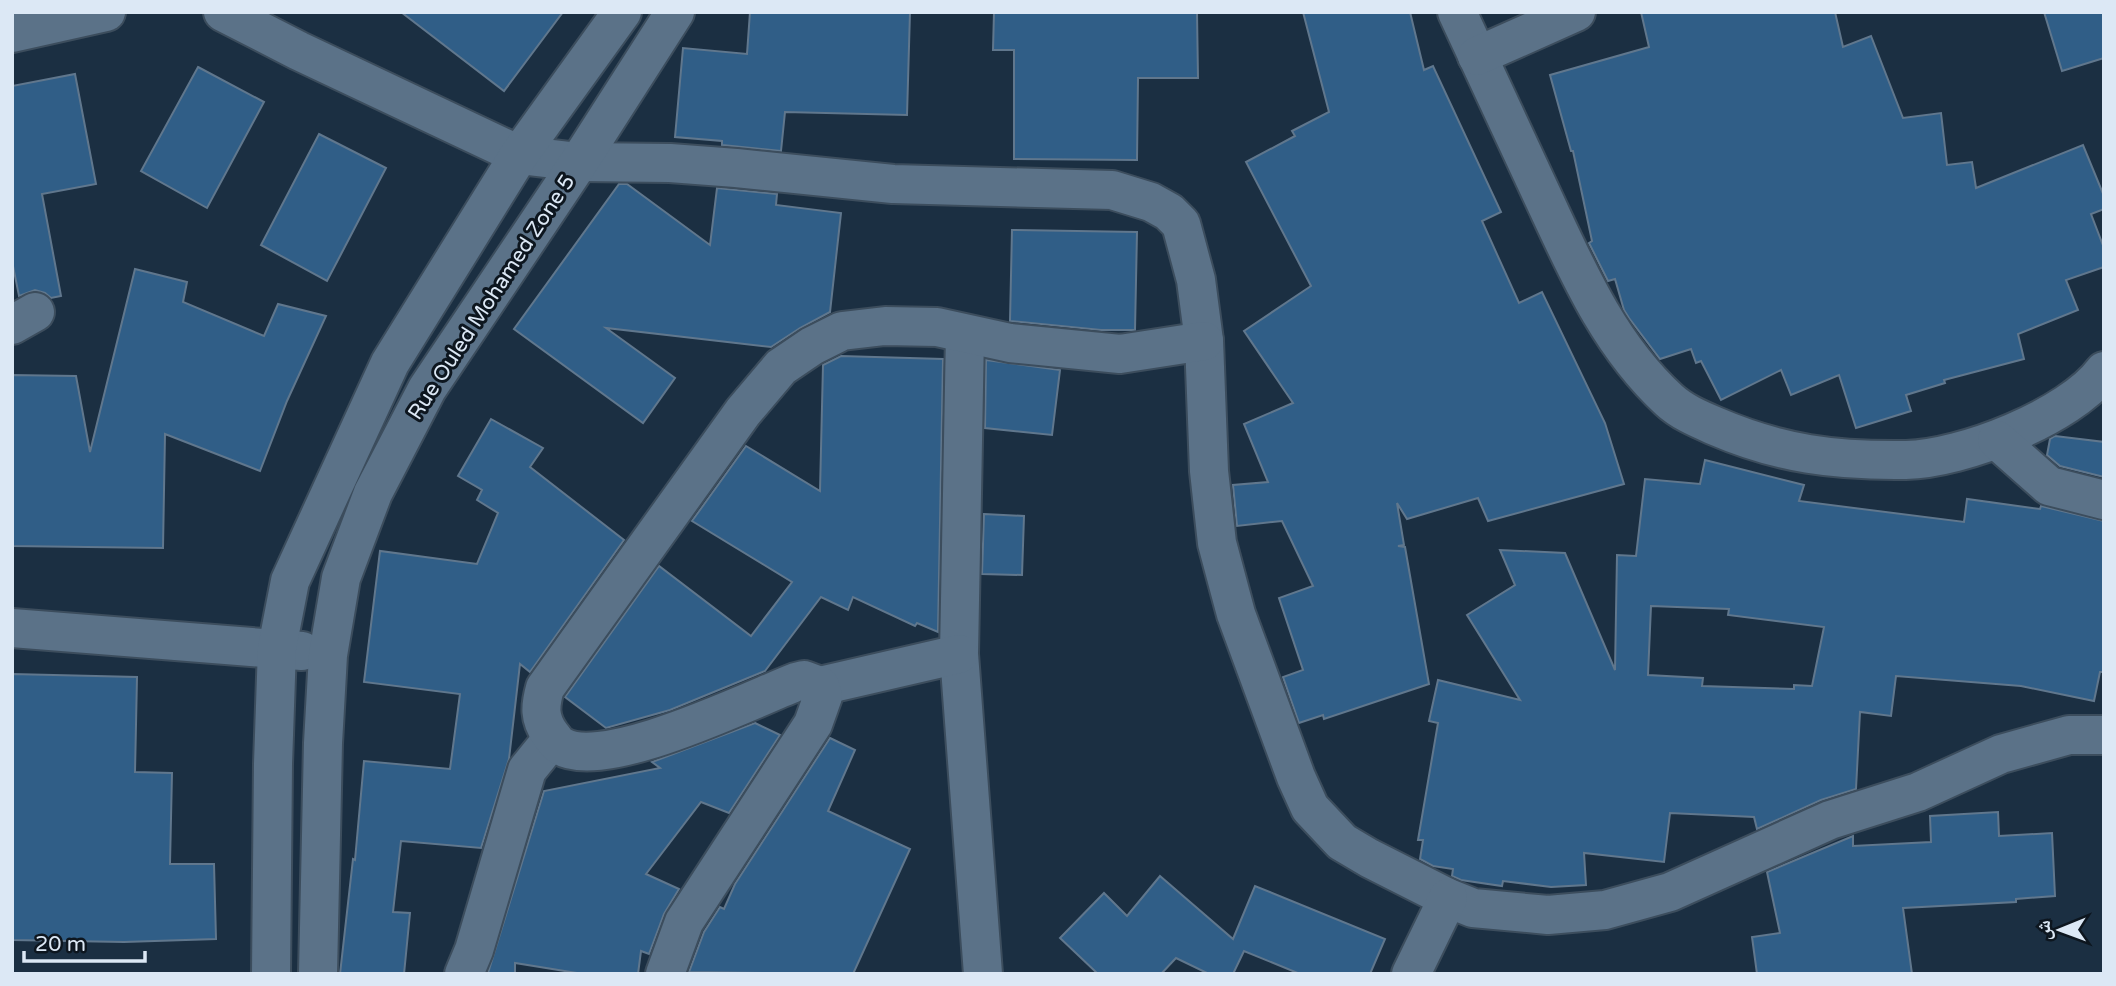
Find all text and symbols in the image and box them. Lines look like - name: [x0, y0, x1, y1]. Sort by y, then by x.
- street label: Rue Ouled Mohamed Zone 5: [403, 170, 580, 425]
- north arrow: [2025, 895, 2095, 965]
- scale bar: [24, 920, 145, 964]
- text: ش: [2033, 920, 2055, 941]
- text: 20 m: [35, 932, 86, 957]

